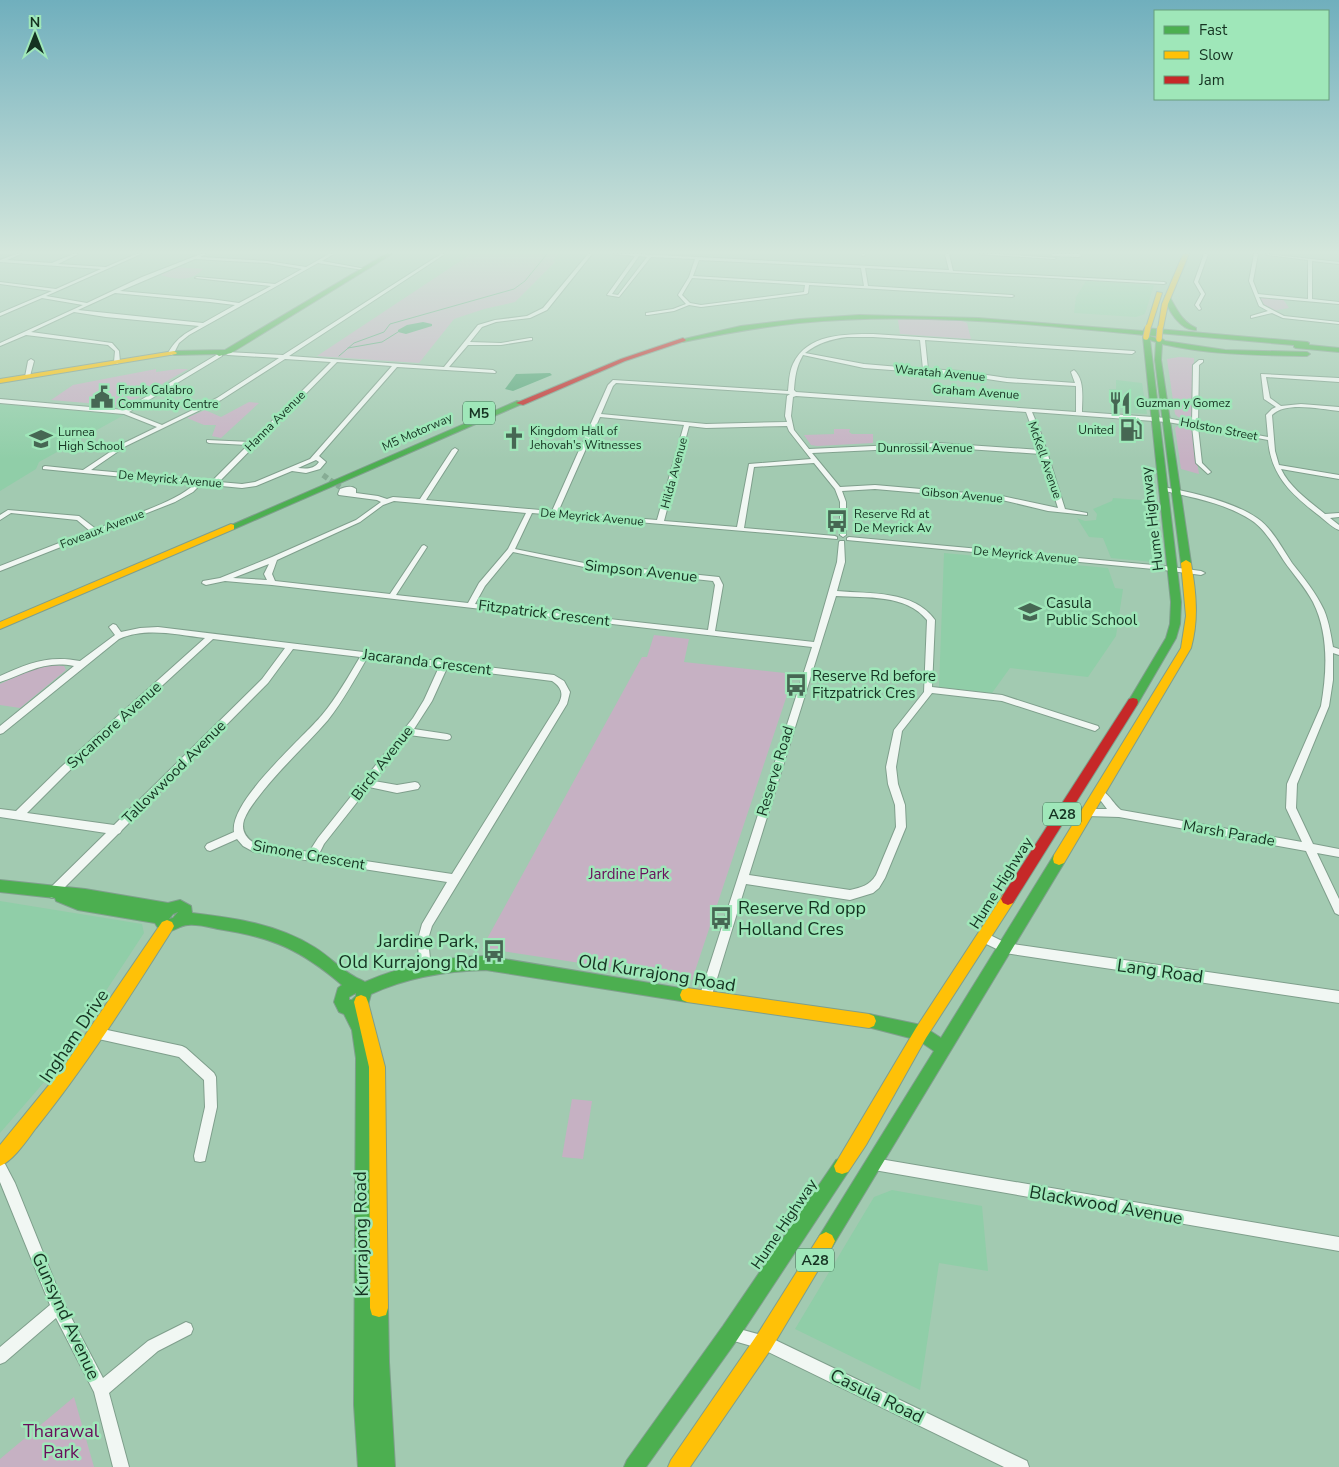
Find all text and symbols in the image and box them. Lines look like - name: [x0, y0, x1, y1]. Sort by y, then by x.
- north arrow: [10, 10, 60, 60]
- legend: [1154, 10, 1329, 100]
- text: N: [30, 13, 40, 32]
- text: Fast: [1199, 20, 1228, 40]
- text: Slow: [1199, 45, 1234, 65]
- text: Jam: [1198, 70, 1225, 90]
- street label: Waratah Avenue: [894, 361, 986, 385]
- street label: Graham Avenue: [932, 381, 1020, 403]
- place label: Frank Calabro Community Centre: [118, 382, 218, 412]
- public building icon: Frank Calabro Community Centre: [89, 384, 115, 410]
- street label: Hanna Avenue: [241, 387, 309, 455]
- restaurant icon: Guzman y Gomez: [1107, 390, 1133, 416]
- place label: Guzman y Gomez: [1136, 395, 1231, 411]
- road number: M5: [463, 402, 495, 424]
- street label: M5 Motorway: [379, 409, 455, 455]
- street label: Holston Street: [1179, 414, 1260, 444]
- fuel station icon: United: [1118, 417, 1144, 443]
- street label: McKell Avenue: [1024, 419, 1066, 501]
- place label: United: [1078, 422, 1114, 438]
- place label: Kingdom Hall of Jehovah's Witnesses: [529, 423, 642, 453]
- place label: Lurnea High School: [58, 424, 124, 454]
- church icon: Kingdom Hall of Jehovah's Witnesses: [501, 425, 527, 451]
- school or university icon: Lurnea High School: [28, 426, 54, 452]
- street label: Hilda Avenue: [657, 436, 691, 510]
- street label: Dunrossil Avenue: [877, 440, 973, 456]
- street label: Hume Highway: [1136, 466, 1168, 572]
- street label: De Meyrick Avenue: [118, 467, 222, 491]
- street label: Gibson Avenue: [921, 483, 1003, 507]
- street label: De Meyrick Avenue: [540, 505, 644, 529]
- street label: Foveaux Avenue: [58, 506, 146, 552]
- place label: Reserve Rd at De Meyrick Av: [854, 506, 932, 536]
- bus stop icon: Reserve Rd at De Meyrick Av: [824, 508, 850, 534]
- street label: De Meyrick Avenue: [973, 543, 1077, 567]
- street label: Simpson Avenue: [584, 555, 698, 587]
- place label: Casula Public School: [1046, 593, 1138, 630]
- street label: Fitzpatrick Crescent: [477, 595, 612, 631]
- school or university icon: Casula Public School: [1017, 599, 1043, 625]
- street label: Jacaranda Crescent: [361, 644, 493, 680]
- place label: Reserve Rd before Fitzpatrick Cres: [812, 666, 936, 703]
- bus stop icon: Reserve Rd before Fitzpatrick Cres: [783, 672, 809, 698]
- street label: Sycamore Avenue: [62, 677, 166, 773]
- street label: Tallowwood Avenue: [118, 716, 230, 828]
- street label: Birch Avenue: [347, 722, 417, 804]
- street label: Reserve Road: [752, 724, 798, 818]
- road number: A28: [1043, 802, 1081, 826]
- street label: Marsh Parade: [1182, 815, 1276, 851]
- street label: Hume Highway: [965, 833, 1037, 933]
- street label: Simone Crescent: [251, 835, 367, 875]
- park label: Jardine Park: [588, 864, 670, 884]
- place label: Reserve Rd opp Holland Cres: [738, 896, 866, 941]
- bus stop icon: Reserve Rd opp Holland Cres: [708, 905, 734, 931]
- place label: Jardine Park, Old Kurrajong Rd: [338, 929, 478, 974]
- bus stop icon: Jardine Park, Old Kurrajong Rd: [481, 938, 507, 964]
- street label: Old Kurrajong Road: [577, 949, 737, 997]
- street label: Lang Road: [1115, 953, 1205, 989]
- street label: Ingham Drive: [34, 985, 114, 1087]
- street label: Kurrajong Road: [348, 1171, 374, 1297]
- street label: Hume Highway: [746, 1175, 822, 1273]
- street label: Blackwood Avenue: [1027, 1180, 1185, 1230]
- road number: A28: [796, 1248, 834, 1272]
- street label: Gunsynd Avenue: [26, 1249, 106, 1383]
- street label: Casula Road: [826, 1363, 928, 1429]
- park label: Tharawal Park: [23, 1419, 100, 1464]

